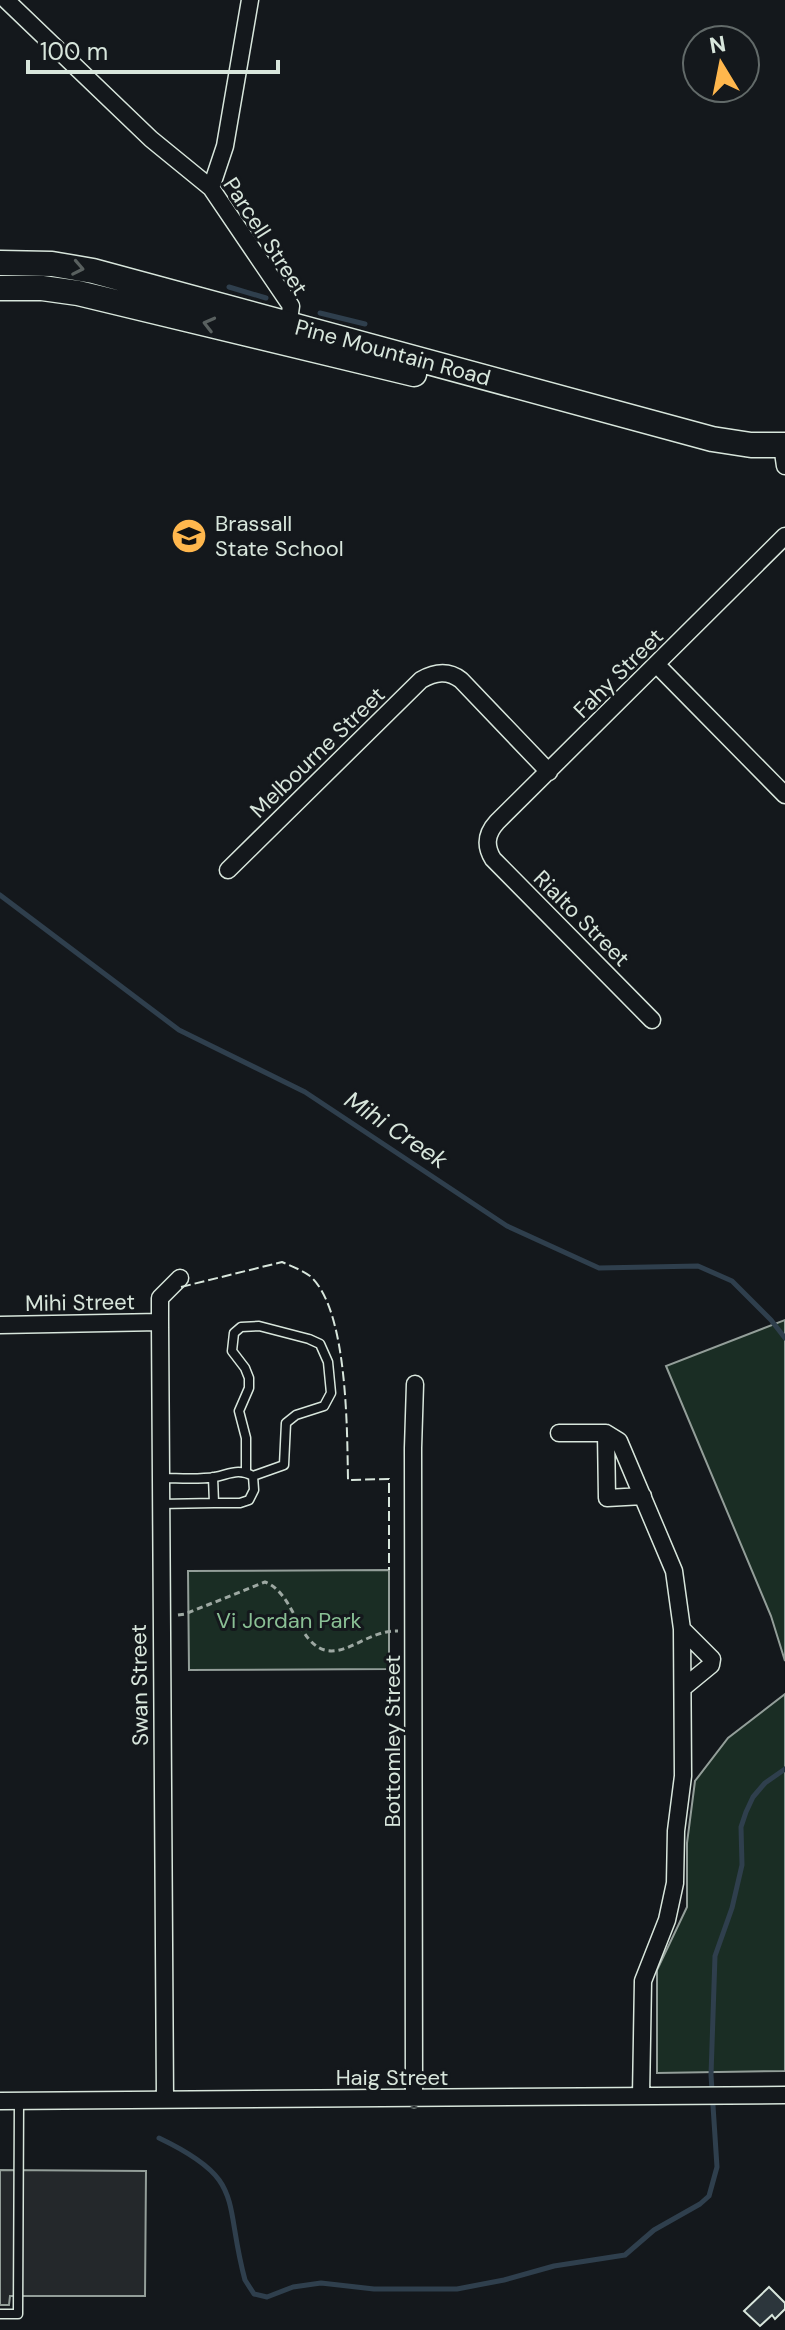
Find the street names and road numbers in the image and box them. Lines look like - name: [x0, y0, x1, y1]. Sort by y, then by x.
- street label: Parcell Street: [217, 172, 315, 301]
- street label: Pine Mountain Road: [292, 312, 494, 393]
- street label: Fahy Street: [567, 622, 670, 725]
- street label: Melbourne Street: [244, 681, 391, 824]
- street label: Rialto Street: [527, 864, 636, 973]
- street label: Mihi Street: [25, 1287, 135, 1318]
- street label: Swan Street: [124, 1624, 155, 1746]
- street label: Bottomley Street: [378, 1655, 407, 1827]
- street label: Haig Street: [336, 2063, 448, 2092]

